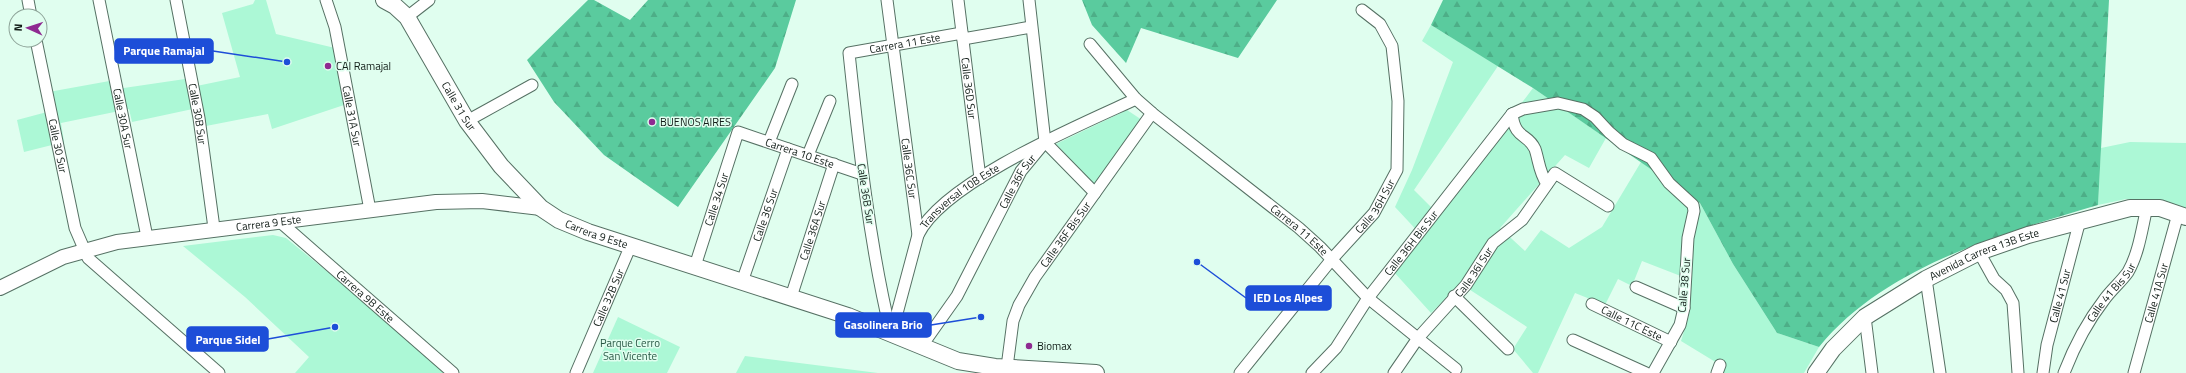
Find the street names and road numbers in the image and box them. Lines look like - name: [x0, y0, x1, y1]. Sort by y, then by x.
- street label: Carrera 11 Este: [868, 29, 942, 57]
- street label: Calle 36D Sur: [957, 57, 981, 120]
- street label: Calle 31 Sur: [438, 79, 480, 134]
- street label: Calle 30B Sur: [184, 82, 211, 146]
- street label: Calle 31A Sur: [338, 84, 366, 148]
- street label: Calle 30A Sur: [109, 87, 137, 151]
- street label: Calle 30 Sur: [45, 117, 71, 174]
- street label: Carrera 10 Este: [763, 134, 837, 172]
- street label: Calle 36C Sur: [897, 137, 921, 200]
- street label: Calle 36F Sur: [995, 151, 1040, 211]
- street label: Transversal 10B Este: [916, 160, 1003, 232]
- street label: Calle 36B Sur: [853, 162, 879, 226]
- street label: Calle 34 Sur: [700, 171, 732, 228]
- street label: Calle 36H Sur: [1351, 176, 1399, 237]
- street label: Calle 36 Sur: [749, 186, 782, 243]
- street label: Calle 36A Sur: [795, 198, 830, 262]
- street label: Calle 36F Bis Sur: [1036, 198, 1094, 271]
- street label: Carrera 11 Este: [1267, 200, 1332, 259]
- street label: Calle 36H Bis Sur: [1380, 207, 1442, 279]
- street label: Carrera 9 Este: [235, 211, 303, 235]
- street label: Carrera 9 Este: [563, 215, 630, 253]
- street label: Avenida Carrera 13B Este: [1926, 224, 2041, 284]
- street label: Calle 36I Sur: [1451, 244, 1497, 301]
- street label: Calle 38 Sur: [1674, 257, 1694, 313]
- street label: Calle 41 Bis Sur: [2083, 260, 2140, 325]
- street label: Calle 41A Sur: [2140, 261, 2172, 325]
- street label: Calle 32B Sur: [589, 266, 628, 329]
- street label: Carrera 9B Este: [333, 267, 398, 326]
- street label: Calle 41 Sur: [2045, 267, 2075, 325]
- street label: Calle 11C Este: [1598, 302, 1665, 345]

